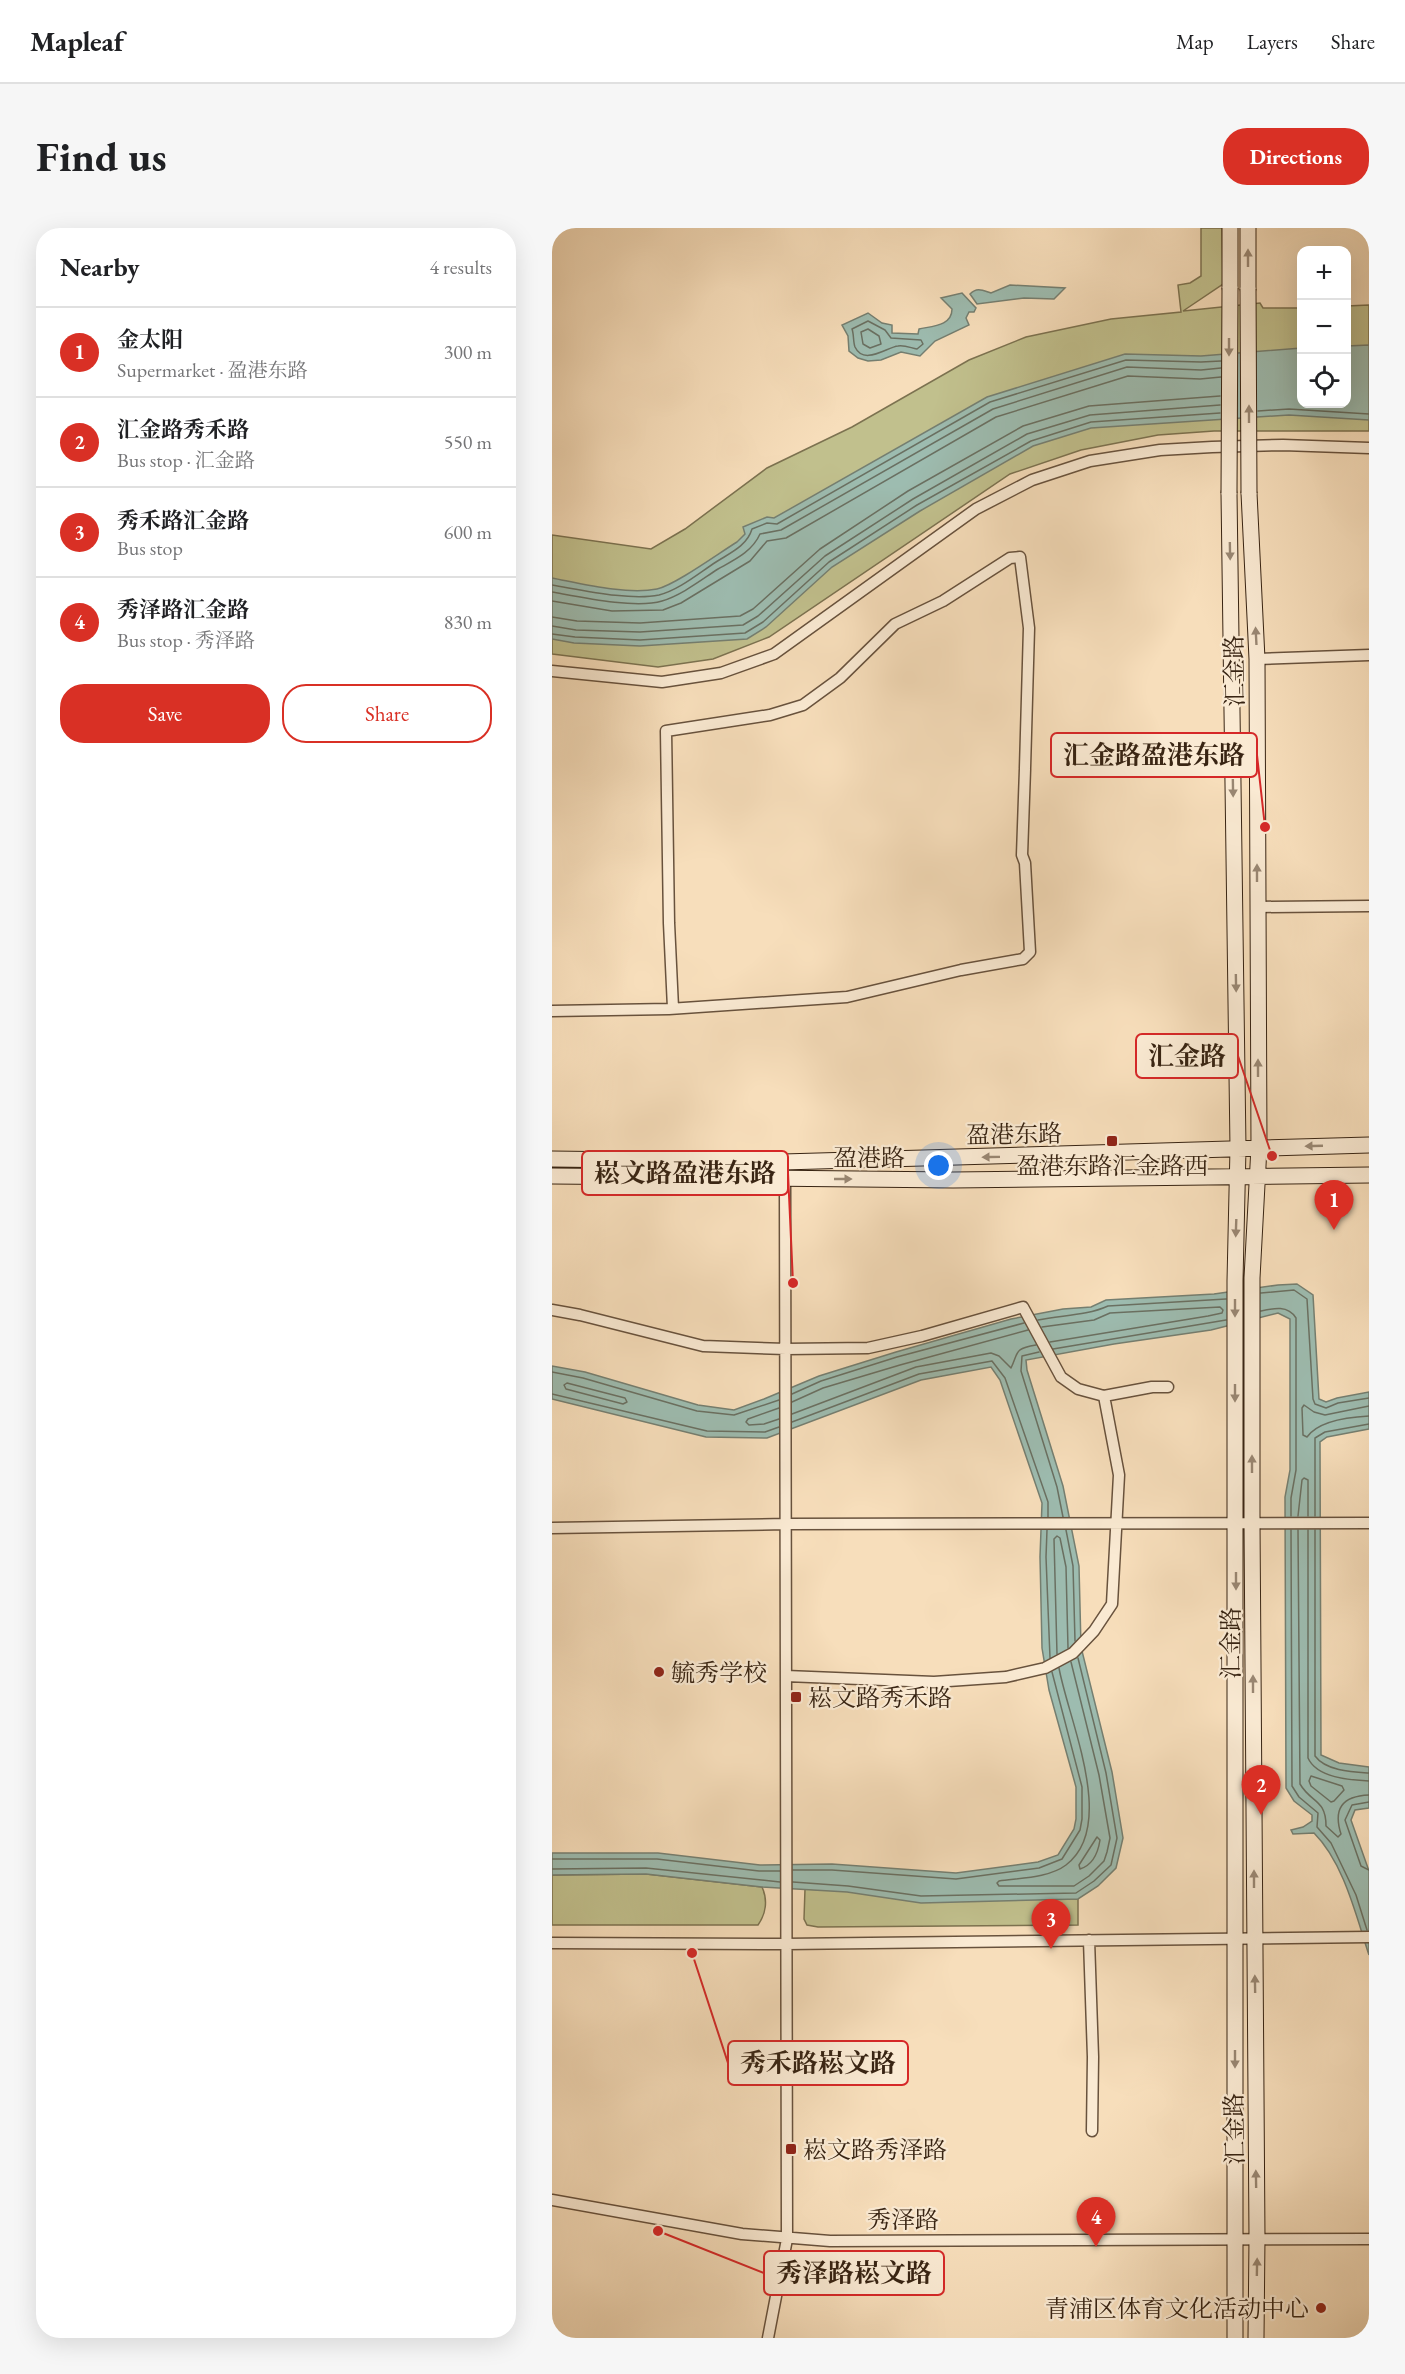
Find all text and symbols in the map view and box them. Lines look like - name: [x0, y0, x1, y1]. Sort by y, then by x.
- text: Mapleaf: [30, 23, 124, 59]
- text: Map: [1176, 28, 1214, 55]
- text: Layers: [1247, 28, 1298, 55]
- text: Share: [1331, 28, 1375, 55]
- button: Directions: [1223, 128, 1369, 185]
- text: Find us: [36, 129, 167, 184]
- map controls: [1297, 246, 1351, 408]
- button: +: [1297, 246, 1351, 300]
- one-way arrow: [1243, 249, 1253, 268]
- text: Nearby: [60, 250, 140, 284]
- text: 4 results: [429, 254, 492, 280]
- button: −: [1297, 300, 1351, 354]
- text: 金太阳: [117, 325, 183, 354]
- one-way arrow: [1224, 337, 1234, 356]
- text: 1: [74, 339, 85, 365]
- text: 300 m: [444, 339, 492, 365]
- button: locate: [1297, 354, 1351, 408]
- text: Supermarket · 盈港东路: [117, 357, 307, 383]
- one-way arrow: [1244, 404, 1254, 423]
- text: 汇金路秀禾路: [117, 415, 249, 444]
- text: 2: [74, 429, 85, 455]
- text: 550 m: [444, 429, 492, 455]
- text: Bus stop · 汇金路: [117, 447, 255, 473]
- text: 秀禾路汇金路: [117, 506, 249, 535]
- text: 3: [74, 519, 85, 545]
- text: 600 m: [444, 519, 492, 545]
- text: Bus stop: [117, 535, 183, 561]
- one-way arrow: [1225, 542, 1235, 561]
- text: 秀泽路汇金路: [117, 595, 249, 624]
- text: 4: [74, 609, 85, 635]
- text: 830 m: [444, 609, 492, 635]
- one-way arrow: [1252, 626, 1261, 645]
- text: Bus stop · 秀泽路: [117, 627, 255, 653]
- street label: 汇金路: [1218, 635, 1250, 707]
- button: Save: [60, 684, 270, 743]
- button: Share: [282, 684, 492, 743]
- callout: 汇金路盈港东路: [1051, 733, 1257, 777]
- text: 汇金路盈港东路: [1063, 738, 1245, 772]
- one-way arrow: [1228, 779, 1238, 798]
- one-way arrow: [1252, 863, 1262, 882]
- one-way arrow: [1231, 974, 1241, 993]
- callout: 汇金路: [1136, 1034, 1238, 1078]
- text: 汇金路: [1148, 1039, 1226, 1073]
- one-way arrow: [1253, 1058, 1263, 1077]
- street label: 盈港东路: [966, 1118, 1062, 1150]
- marker: 盈港东路汇金路西: [1105, 1134, 1119, 1148]
- one-way arrow: [1304, 1141, 1323, 1150]
- street label: 盈港路: [833, 1142, 905, 1173]
- place label: 盈港东路汇金路西: [1016, 1150, 1208, 1181]
- callout: 崧文路盈港东路: [582, 1151, 788, 1195]
- your location: [924, 1151, 953, 1180]
- one-way arrow: [981, 1152, 1000, 1161]
- text: 崧文路盈港东路: [594, 1156, 776, 1190]
- one-way arrow: [834, 1174, 853, 1184]
- pin: 1: [1314, 1180, 1354, 1230]
- one-way arrow: [1232, 1219, 1241, 1238]
- one-way arrow: [1230, 1298, 1240, 1317]
- one-way arrow: [1230, 1384, 1240, 1403]
- one-way arrow: [1247, 1454, 1257, 1473]
- one-way arrow: [1231, 1571, 1241, 1590]
- street label: 汇金路: [1215, 1607, 1246, 1679]
- place label: 毓秀学校: [671, 1657, 767, 1688]
- marker: 毓秀学校: [652, 1665, 666, 1679]
- one-way arrow: [1248, 1674, 1258, 1693]
- place label: 崧文路秀禾路: [808, 1682, 952, 1713]
- marker: 崧文路秀禾路: [789, 1690, 803, 1704]
- pin: 2: [1242, 1766, 1280, 1815]
- one-way arrow: [1249, 1869, 1259, 1888]
- pin: 3: [1032, 1900, 1070, 1949]
- one-way arrow: [1250, 1975, 1260, 1994]
- callout: 秀禾路崧文路: [728, 2041, 908, 2085]
- text: 秀禾路崧文路: [740, 2046, 896, 2080]
- one-way arrow: [1230, 2049, 1240, 2068]
- street label: 汇金路: [1218, 2093, 1250, 2165]
- place label: 崧文路秀泽路: [803, 2134, 947, 2165]
- marker: 崧文路秀泽路: [784, 2142, 798, 2156]
- one-way arrow: [1252, 2170, 1261, 2189]
- pin: 4: [1076, 2198, 1116, 2247]
- street label: 秀泽路: [867, 2204, 939, 2235]
- callout: 秀泽路崧文路: [764, 2251, 944, 2295]
- text: 秀泽路崧文路: [776, 2256, 932, 2290]
- one-way arrow: [1252, 2257, 1262, 2276]
- place label: 青浦区体育文化活动中心: [1045, 2293, 1309, 2324]
- marker: 青浦区体育文化活动中心: [1314, 2301, 1328, 2315]

